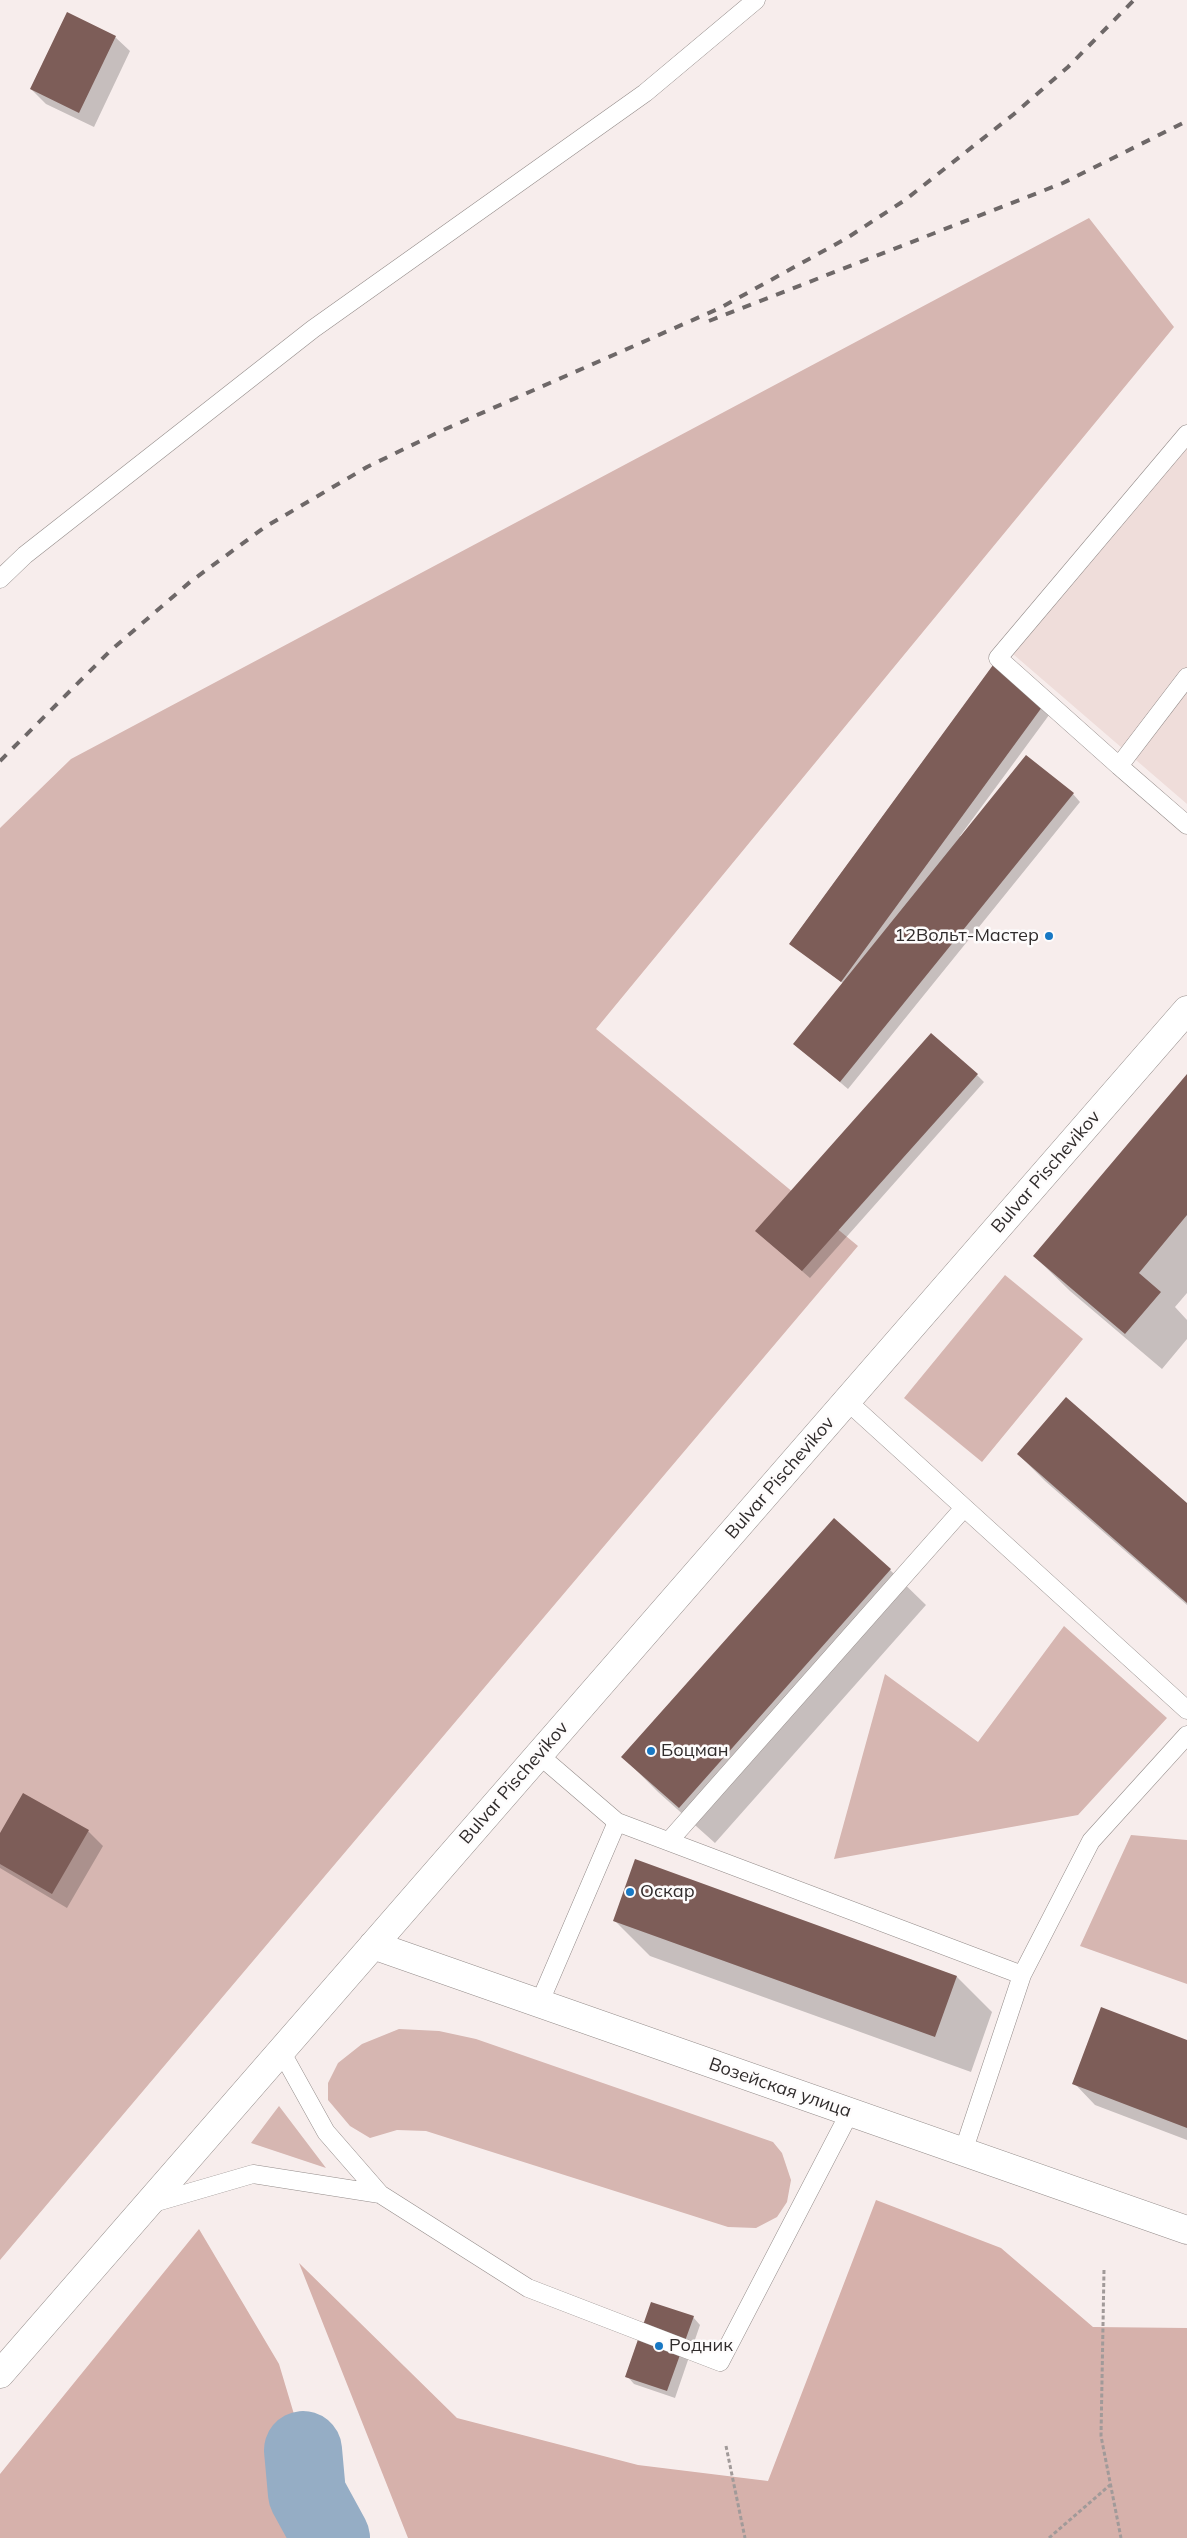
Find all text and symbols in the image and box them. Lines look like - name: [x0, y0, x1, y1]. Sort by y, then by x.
- place label: 12Вольт-Мастер: [894, 925, 1039, 947]
- marker: 12Вольт-Мастер: [1043, 930, 1055, 942]
- street label: Bulvar Pischevikov: [987, 1106, 1105, 1238]
- street label: Bulvar Pischevikov: [721, 1412, 839, 1544]
- street label: Bulvar Pischevikov: [455, 1717, 573, 1849]
- place label: Боцман: [661, 1740, 728, 1762]
- marker: Боцман: [645, 1745, 657, 1757]
- place label: Оскар: [640, 1881, 695, 1903]
- marker: Оскар: [624, 1886, 636, 1898]
- street label: Возейская улица: [706, 2053, 854, 2123]
- place label: Родник: [669, 2335, 733, 2357]
- marker: Родник: [653, 2340, 665, 2352]

